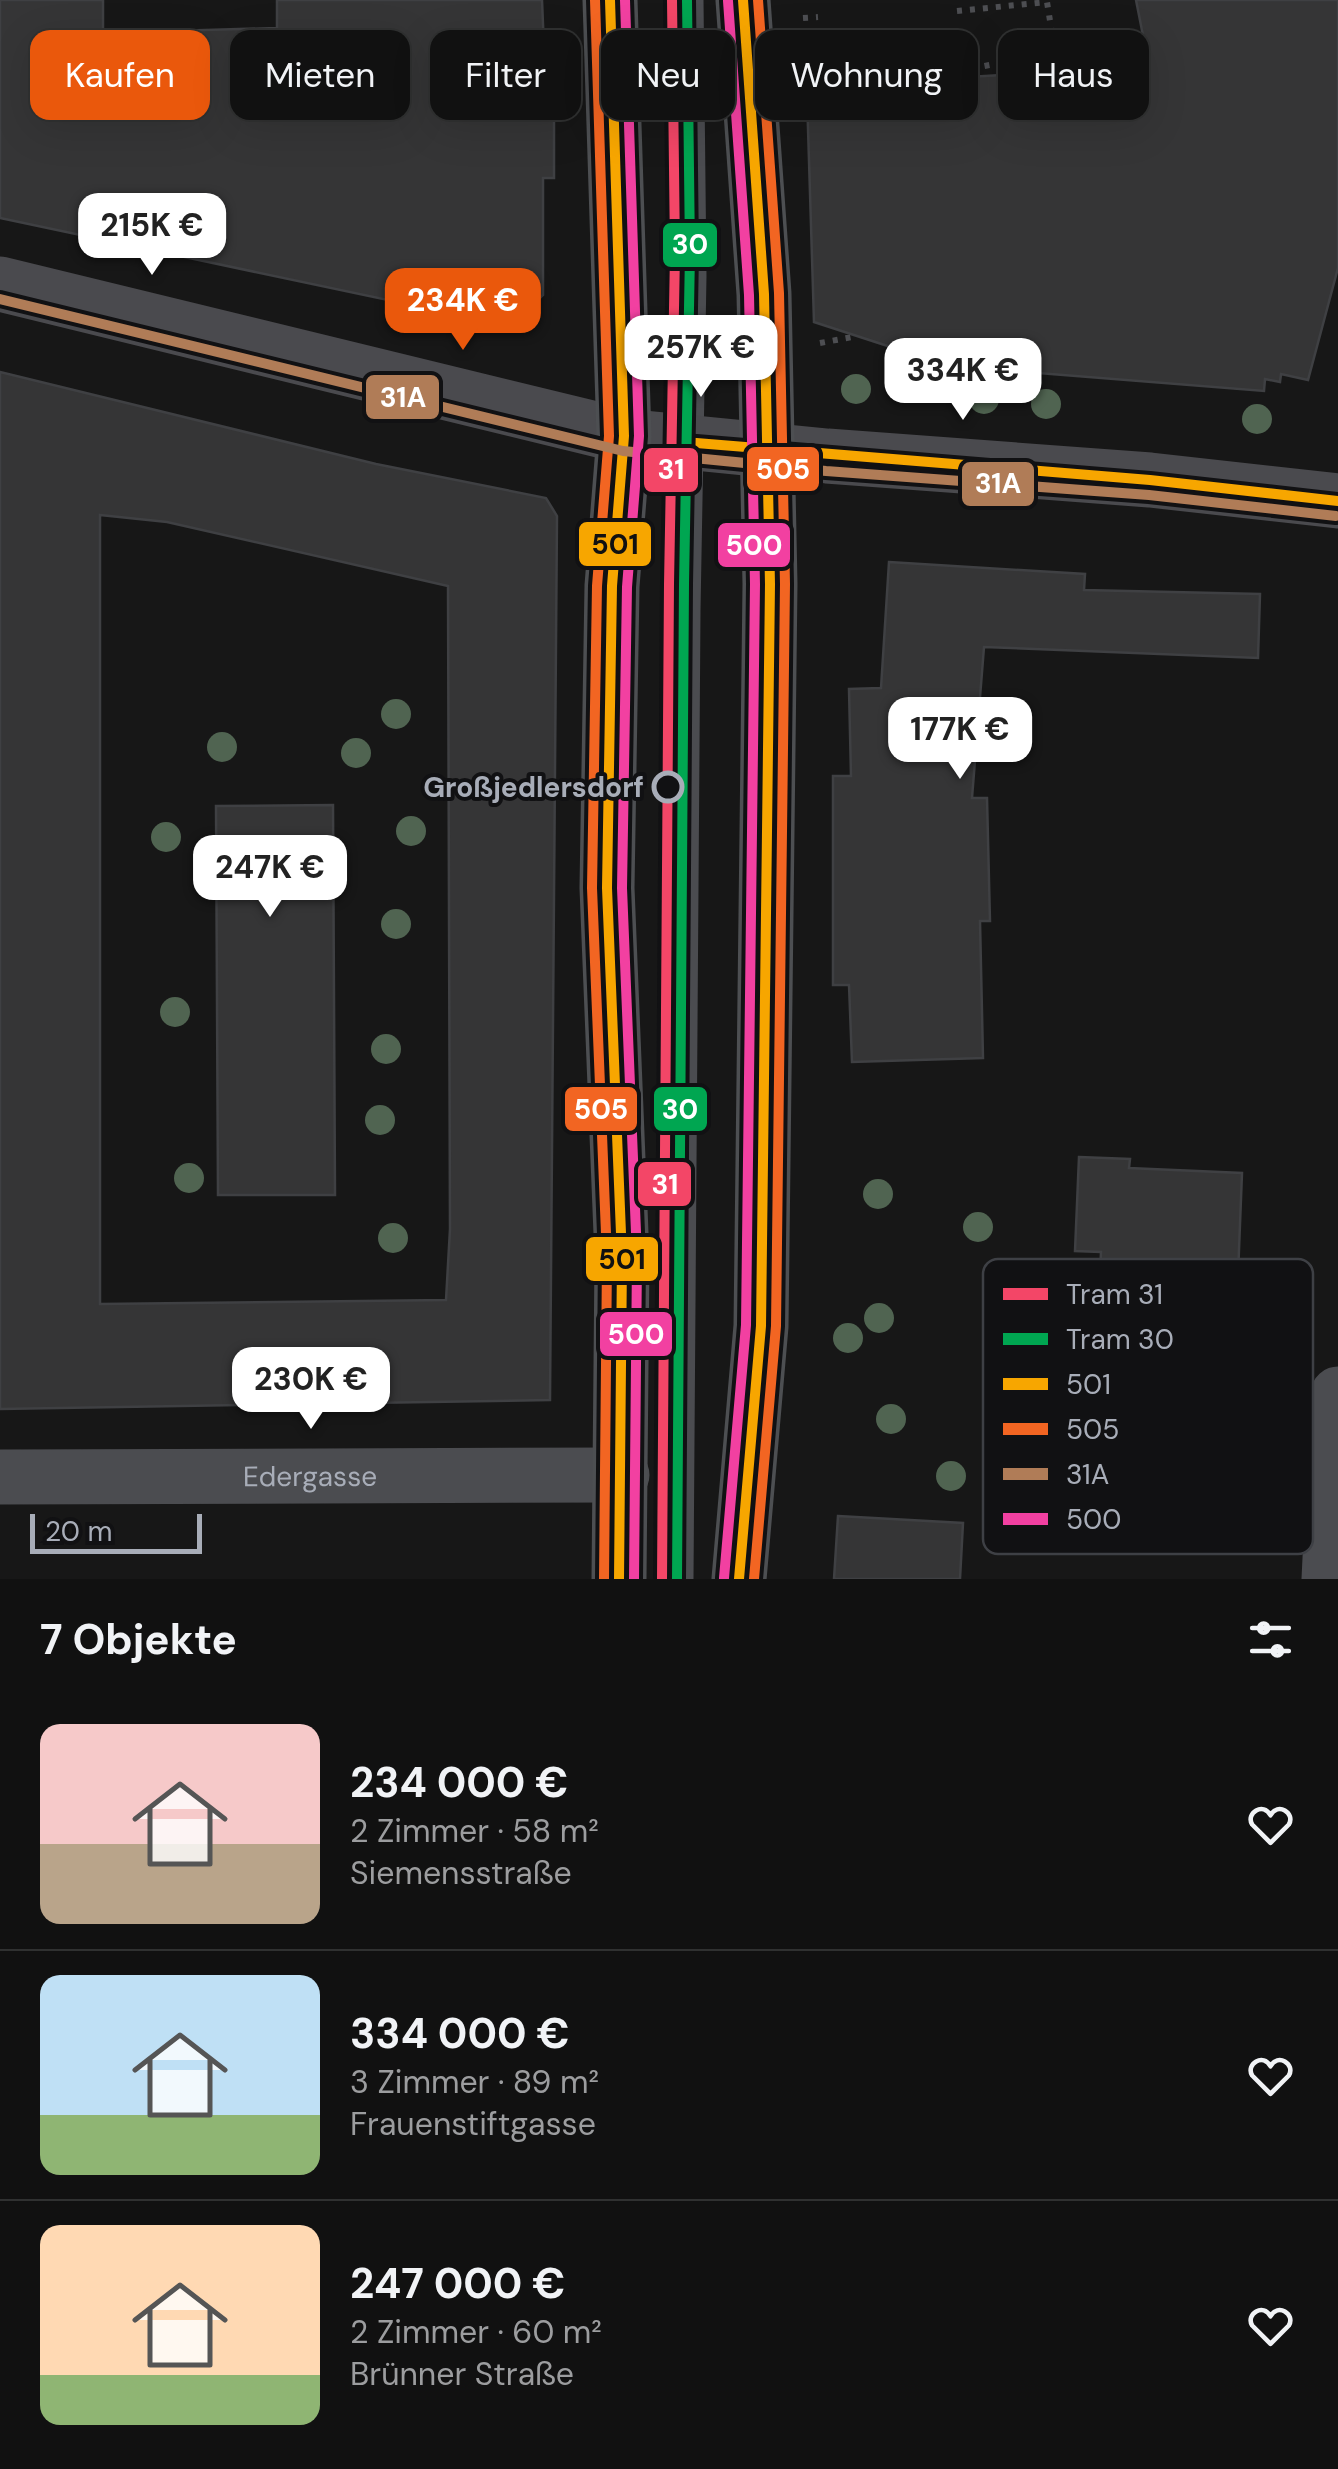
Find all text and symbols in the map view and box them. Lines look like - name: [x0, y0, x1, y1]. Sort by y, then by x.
- chip: Kaufen: [30, 30, 210, 120]
- chip: Mieten: [230, 30, 410, 120]
- chip: Filter: [430, 30, 581, 120]
- chip: Neu: [601, 30, 735, 120]
- chip: Wohnung: [755, 30, 978, 120]
- chip: Haus: [998, 30, 1149, 120]
- pin: 215K €: [71, 193, 233, 278]
- text: 215K €: [100, 204, 204, 246]
- line badge: 30: [661, 221, 719, 269]
- text: 30: [672, 226, 708, 263]
- pin: 234K €: [382, 268, 544, 353]
- text: 234K €: [407, 279, 519, 321]
- pin: 257K €: [620, 315, 782, 400]
- text: 257K €: [646, 326, 756, 368]
- pin: 334K €: [882, 338, 1044, 423]
- text: 334K €: [906, 349, 1020, 391]
- line badge: 31A: [364, 373, 441, 421]
- text: 31A: [380, 379, 427, 416]
- line badge: 505: [745, 445, 821, 493]
- line badge: 31: [642, 446, 700, 494]
- text: 31: [658, 451, 684, 488]
- text: 505: [756, 451, 810, 488]
- line badge: 31A: [960, 460, 1036, 508]
- text: 31A: [975, 465, 1022, 502]
- line badge: 501: [577, 520, 653, 568]
- line badge: 500: [716, 521, 792, 569]
- text: 501: [591, 526, 639, 563]
- text: 500: [726, 527, 782, 564]
- pin: 177K €: [879, 697, 1041, 782]
- text: 177K €: [910, 708, 1010, 750]
- place label: Großjedlersdorf: [423, 769, 644, 806]
- marker: Großjedlersdorf: [653, 772, 683, 802]
- pin: 247K €: [189, 835, 351, 920]
- text: 247K €: [215, 846, 325, 888]
- line badge: 505: [563, 1085, 639, 1133]
- line badge: 30: [652, 1085, 709, 1133]
- text: 505: [574, 1091, 628, 1128]
- text: 30: [662, 1091, 698, 1128]
- line badge: 31: [636, 1160, 693, 1208]
- text: 31: [652, 1166, 678, 1203]
- line badge: 501: [584, 1235, 660, 1283]
- text: 501: [598, 1241, 646, 1278]
- legend: [983, 1259, 1313, 1554]
- text: Tram 31: [1066, 1276, 1163, 1313]
- line badge: 500: [598, 1310, 674, 1358]
- text: 500: [608, 1316, 664, 1353]
- text: Tram 30: [1066, 1321, 1174, 1358]
- pin: 230K €: [230, 1347, 392, 1432]
- text: 230K €: [254, 1358, 368, 1400]
- text: 501: [1066, 1366, 1111, 1403]
- text: 505: [1066, 1411, 1119, 1448]
- text: 31A: [1066, 1456, 1109, 1493]
- street label: Edergasse: [243, 1458, 377, 1495]
- text: 500: [1066, 1501, 1121, 1538]
- scale bar: [30, 1509, 202, 1554]
- text: 20 m: [45, 1513, 112, 1550]
- text: 7 Objekte: [40, 1612, 237, 1667]
- icon: filters: [1243, 1612, 1298, 1667]
- text: 234 000 €: [350, 1755, 568, 1810]
- icon: home: [120, 1764, 240, 1884]
- icon: heart: [1243, 1797, 1298, 1852]
- text: 2 Zimmer · 58 m²: [350, 1810, 599, 1852]
- text: Siemensstraße: [350, 1852, 572, 1894]
- text: 334 000 €: [350, 2006, 570, 2061]
- icon: home: [120, 2015, 240, 2135]
- icon: heart: [1243, 2048, 1298, 2103]
- text: 3 Zimmer · 89 m²: [350, 2061, 599, 2103]
- text: Frauenstiftgasse: [350, 2103, 596, 2145]
- text: 247 000 €: [350, 2256, 565, 2311]
- icon: home: [120, 2265, 240, 2385]
- icon: heart: [1243, 2298, 1298, 2353]
- text: 2 Zimmer · 60 m²: [350, 2311, 602, 2353]
- text: Brünner Straße: [350, 2353, 574, 2395]

